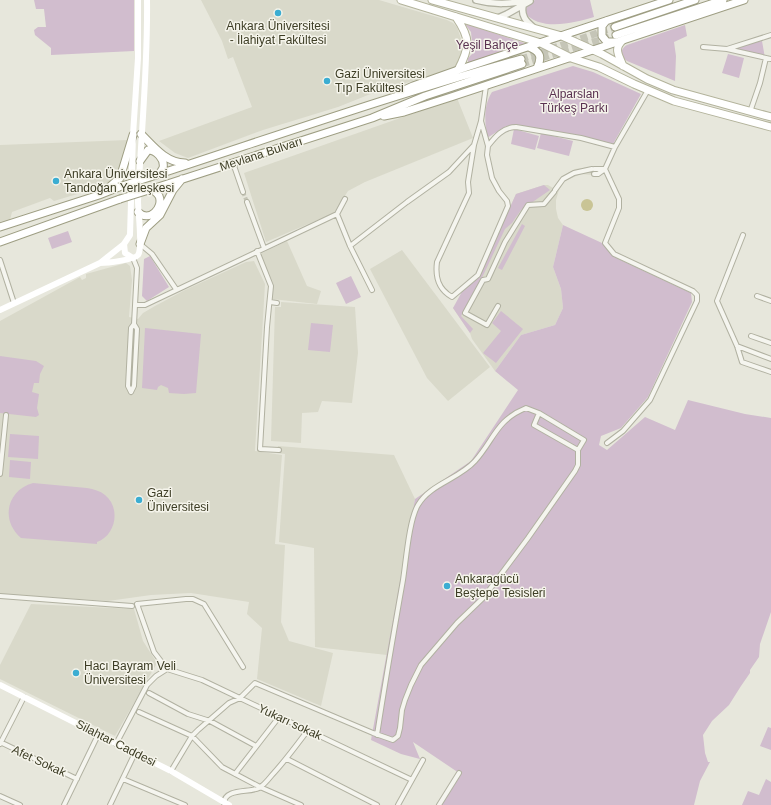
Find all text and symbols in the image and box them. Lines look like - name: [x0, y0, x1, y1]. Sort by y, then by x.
- marker: Ankara Üniversitesi - İlahiyat Fakültesi: [273, 8, 283, 18]
- place label: Ankara Üniversitesi - İlahiyat Fakültesi: [226, 19, 330, 47]
- park label: Yeşil Bahçe: [456, 38, 518, 52]
- place label: Gazi Üniversitesi Tıp Fakültesi: [335, 67, 425, 95]
- marker: Gazi Üniversitesi Tıp Fakültesi: [322, 76, 332, 86]
- park label: Alparslan Türkeş Parkı: [540, 87, 608, 115]
- street label: Mevlana Bulvarı: [218, 134, 304, 174]
- place label: Ankara Üniversitesi Tandoğan Yerleşkesi: [64, 167, 174, 195]
- marker: Ankara Üniversitesi Tandoğan Yerleşkesi: [51, 176, 61, 186]
- place label: Gazi Üniversitesi: [147, 486, 209, 514]
- marker: Gazi Üniversitesi: [134, 495, 144, 505]
- place label: Ankaragücü Beştepe Tesisleri: [455, 572, 546, 600]
- marker: Ankaragücü Beştepe Tesisleri: [442, 581, 452, 591]
- place label: Hacı Bayram Veli Üniversitesi: [84, 659, 176, 687]
- marker: Hacı Bayram Veli Üniversitesi: [71, 668, 81, 678]
- street label: Yukarı sokak: [256, 701, 325, 743]
- street label: Silahtar Caddesi: [74, 717, 158, 769]
- street label: Afet Sokak: [10, 742, 69, 780]

